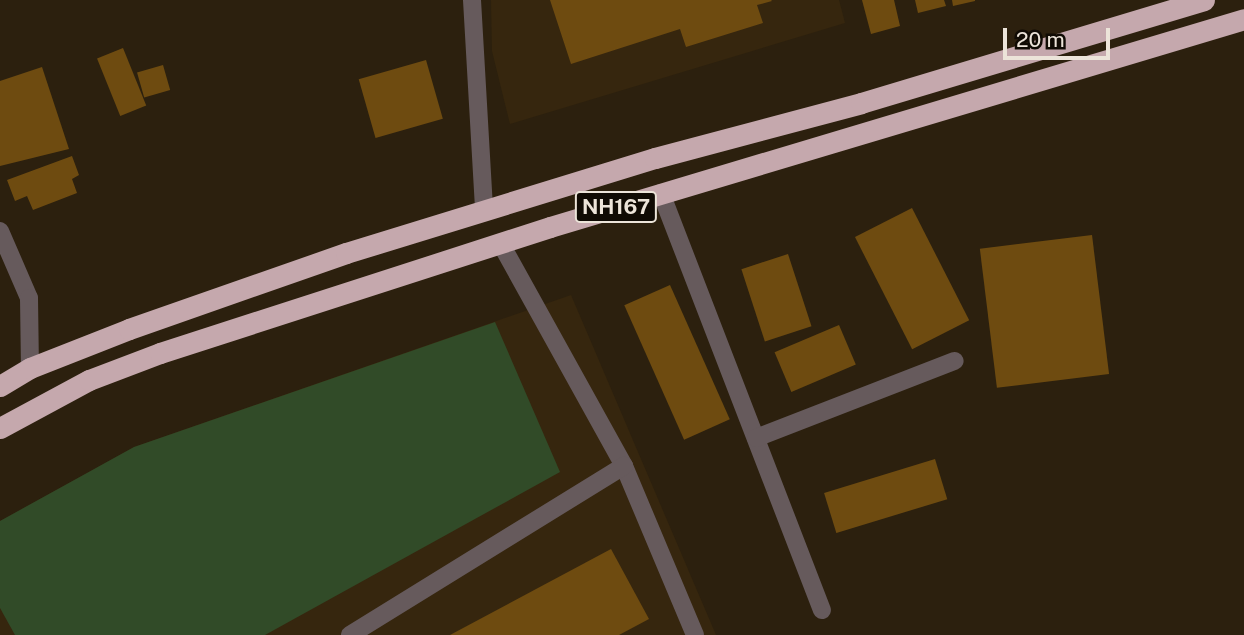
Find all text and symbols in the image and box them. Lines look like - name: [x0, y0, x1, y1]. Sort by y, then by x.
- scale bar: [1006, 14, 1113, 58]
- text: 20 m: [1016, 27, 1065, 52]
- road number: NH167: [574, 190, 658, 224]

